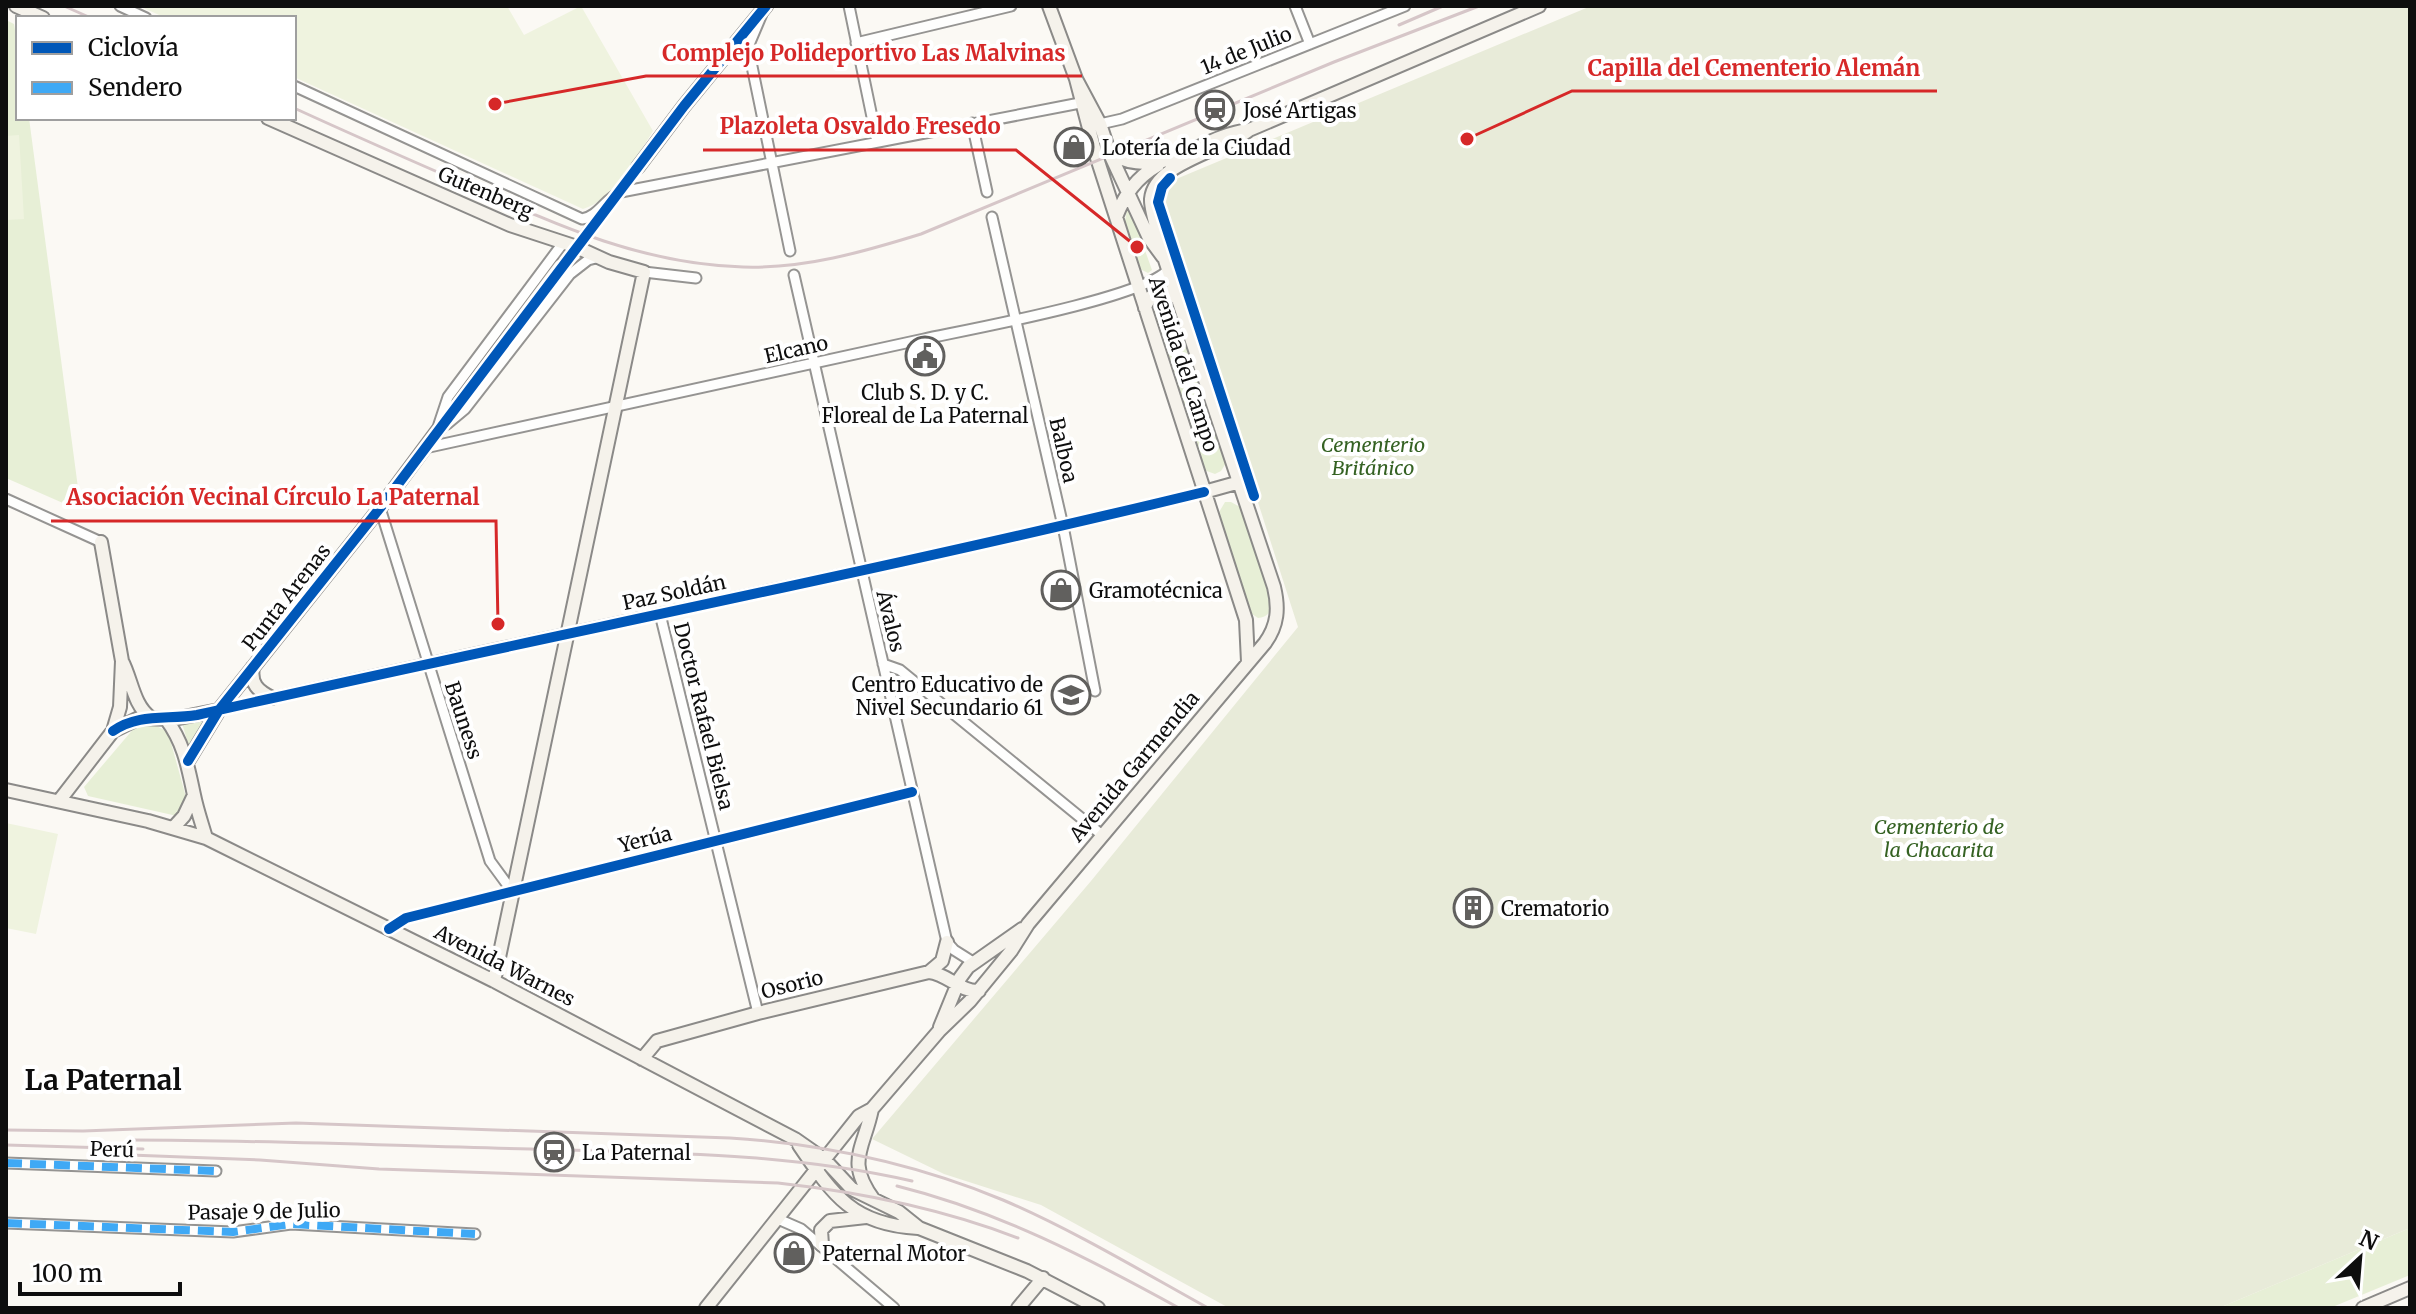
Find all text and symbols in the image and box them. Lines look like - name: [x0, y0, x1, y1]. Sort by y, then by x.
- legend: [16, 16, 296, 120]
- street label: 14 de Julio: [1197, 20, 1295, 80]
- callout: Complejo Polideportivo Las Malvinas: [646, 30, 1082, 76]
- text: Ciclovía: [88, 32, 179, 63]
- text: Complejo Polideportivo Las Malvinas: [662, 39, 1066, 67]
- callout: Capilla del Cementerio Alemán: [1572, 45, 1937, 91]
- text: Capilla del Cementerio Alemán: [1588, 54, 1920, 82]
- text: Sendero: [88, 72, 182, 103]
- station icon: José Artigas: [1194, 89, 1236, 131]
- place label: José Artigas: [1242, 98, 1357, 123]
- callout: Plazoleta Osvaldo Fresedo: [703, 104, 1016, 150]
- text: Plazoleta Osvaldo Fresedo: [719, 112, 1001, 140]
- shop icon: Lotería de la Ciudad: [1053, 126, 1095, 168]
- place label: Lotería de la Ciudad: [1102, 135, 1291, 160]
- street label: Gutenberg: [435, 161, 537, 223]
- street label: Avenida del Campo: [1143, 272, 1224, 455]
- street label: Elcano: [762, 329, 831, 368]
- public building icon: Club S. D. y C. Floreal de La Paternal: [904, 335, 946, 377]
- place label: Club S. D. y C. Floreal de La Paternal: [822, 380, 1028, 428]
- street label: Balboa: [1044, 415, 1084, 485]
- park label: Cementerio Británico: [1321, 432, 1425, 480]
- callout: Asociación Vecinal Círculo La Paternal: [51, 475, 496, 521]
- text: Asociación Vecinal Círculo La Paternal: [65, 483, 480, 511]
- street label: Punta Arenas: [237, 539, 335, 655]
- street label: Paz Soldán: [620, 569, 728, 615]
- shop icon: Gramotécnica: [1040, 569, 1082, 611]
- place label: Gramotécnica: [1089, 578, 1223, 603]
- street label: Ávalos: [871, 586, 913, 654]
- street label: Doctor Rafael Bielsa: [669, 620, 739, 813]
- place label: Centro Educativo de Nivel Secundario 61: [852, 672, 1043, 720]
- school or university icon: Centro Educativo de Nivel Secundario 61: [1050, 674, 1092, 716]
- street label: Bauness: [440, 678, 488, 762]
- street label: Avenida Garmendia: [1063, 685, 1204, 847]
- park label: Cementerio de la Chacarita: [1874, 814, 2004, 862]
- street label: Yerúa: [615, 820, 674, 858]
- building icon: Crematorio: [1452, 887, 1494, 929]
- place label: Crematorio: [1501, 896, 1610, 921]
- street label: Avenida Warnes: [430, 918, 579, 1011]
- street label: Osorio: [758, 964, 826, 1004]
- district label: La Paternal: [24, 1062, 182, 1098]
- station icon: La Paternal: [533, 1131, 575, 1173]
- street label: Perú: [89, 1136, 135, 1162]
- place label: La Paternal: [582, 1140, 691, 1165]
- street label: Pasaje 9 de Julio: [187, 1197, 341, 1225]
- north arrow: [2320, 1218, 2400, 1298]
- text: N: [2355, 1224, 2383, 1257]
- shop icon: Paternal Motor: [773, 1232, 815, 1274]
- place label: Paternal Motor: [822, 1241, 966, 1266]
- scale bar: [20, 1246, 180, 1296]
- text: 100 m: [32, 1258, 103, 1289]

